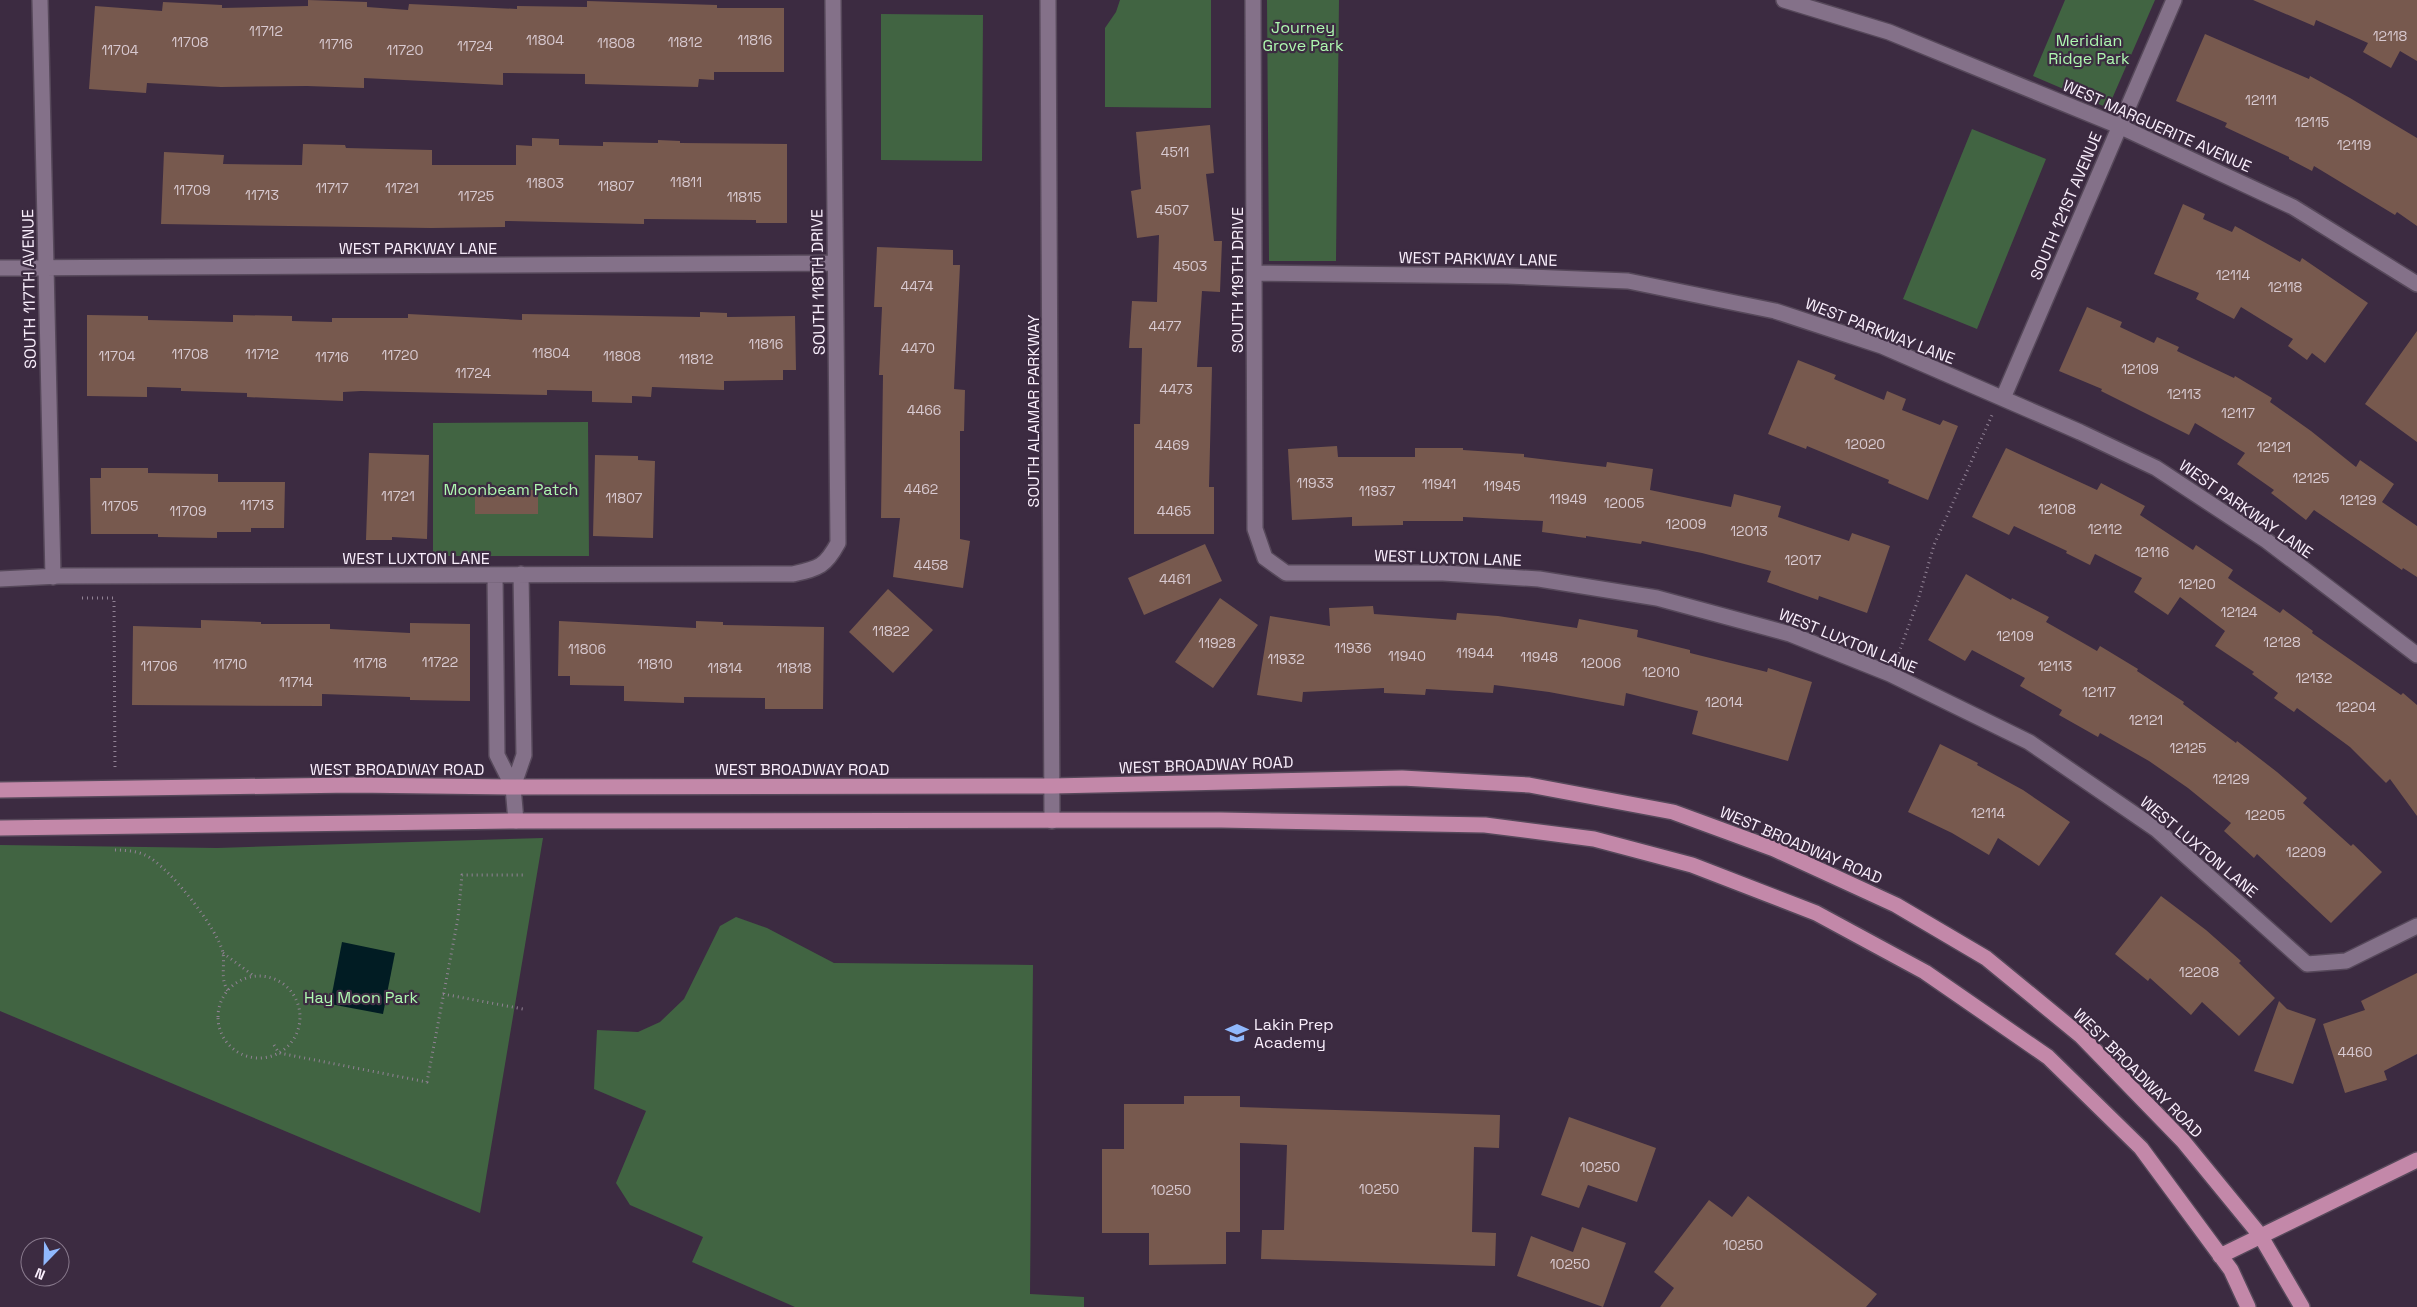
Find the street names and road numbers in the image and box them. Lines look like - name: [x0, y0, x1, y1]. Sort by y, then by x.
- street label: WEST MARGUERITE AVENUE: [2059, 75, 2255, 177]
- street label: SOUTH 121ST AVENUE: [2025, 129, 2107, 283]
- street label: SOUTH 119TH DRIVE: [1227, 207, 1248, 353]
- street label: SOUTH 117TH AVENUE: [17, 209, 41, 369]
- street label: SOUTH 118TH DRIVE: [806, 209, 830, 355]
- street label: WEST PARKWAY LANE: [339, 238, 497, 259]
- street label: WEST PARKWAY LANE: [1399, 247, 1557, 271]
- street label: WEST PARKWAY LANE: [1802, 293, 1958, 369]
- street label: SOUTH ALAMAR PARKWAY: [1023, 314, 1044, 507]
- street label: WEST PARKWAY LANE: [2175, 455, 2317, 563]
- street label: WEST LUXTON LANE: [1374, 545, 1522, 571]
- street label: WEST LUXTON LANE: [342, 548, 490, 569]
- street label: WEST LUXTON LANE: [1776, 604, 1920, 678]
- street label: WEST BROADWAY ROAD: [1118, 751, 1294, 779]
- street label: WEST BROADWAY ROAD: [310, 759, 484, 780]
- street label: WEST BROADWAY ROAD: [715, 759, 889, 780]
- street label: WEST LUXTON LANE: [2136, 792, 2262, 902]
- street label: WEST BROADWAY ROAD: [1716, 801, 1886, 889]
- street label: WEST BROADWAY ROAD: [2069, 1004, 2207, 1142]

